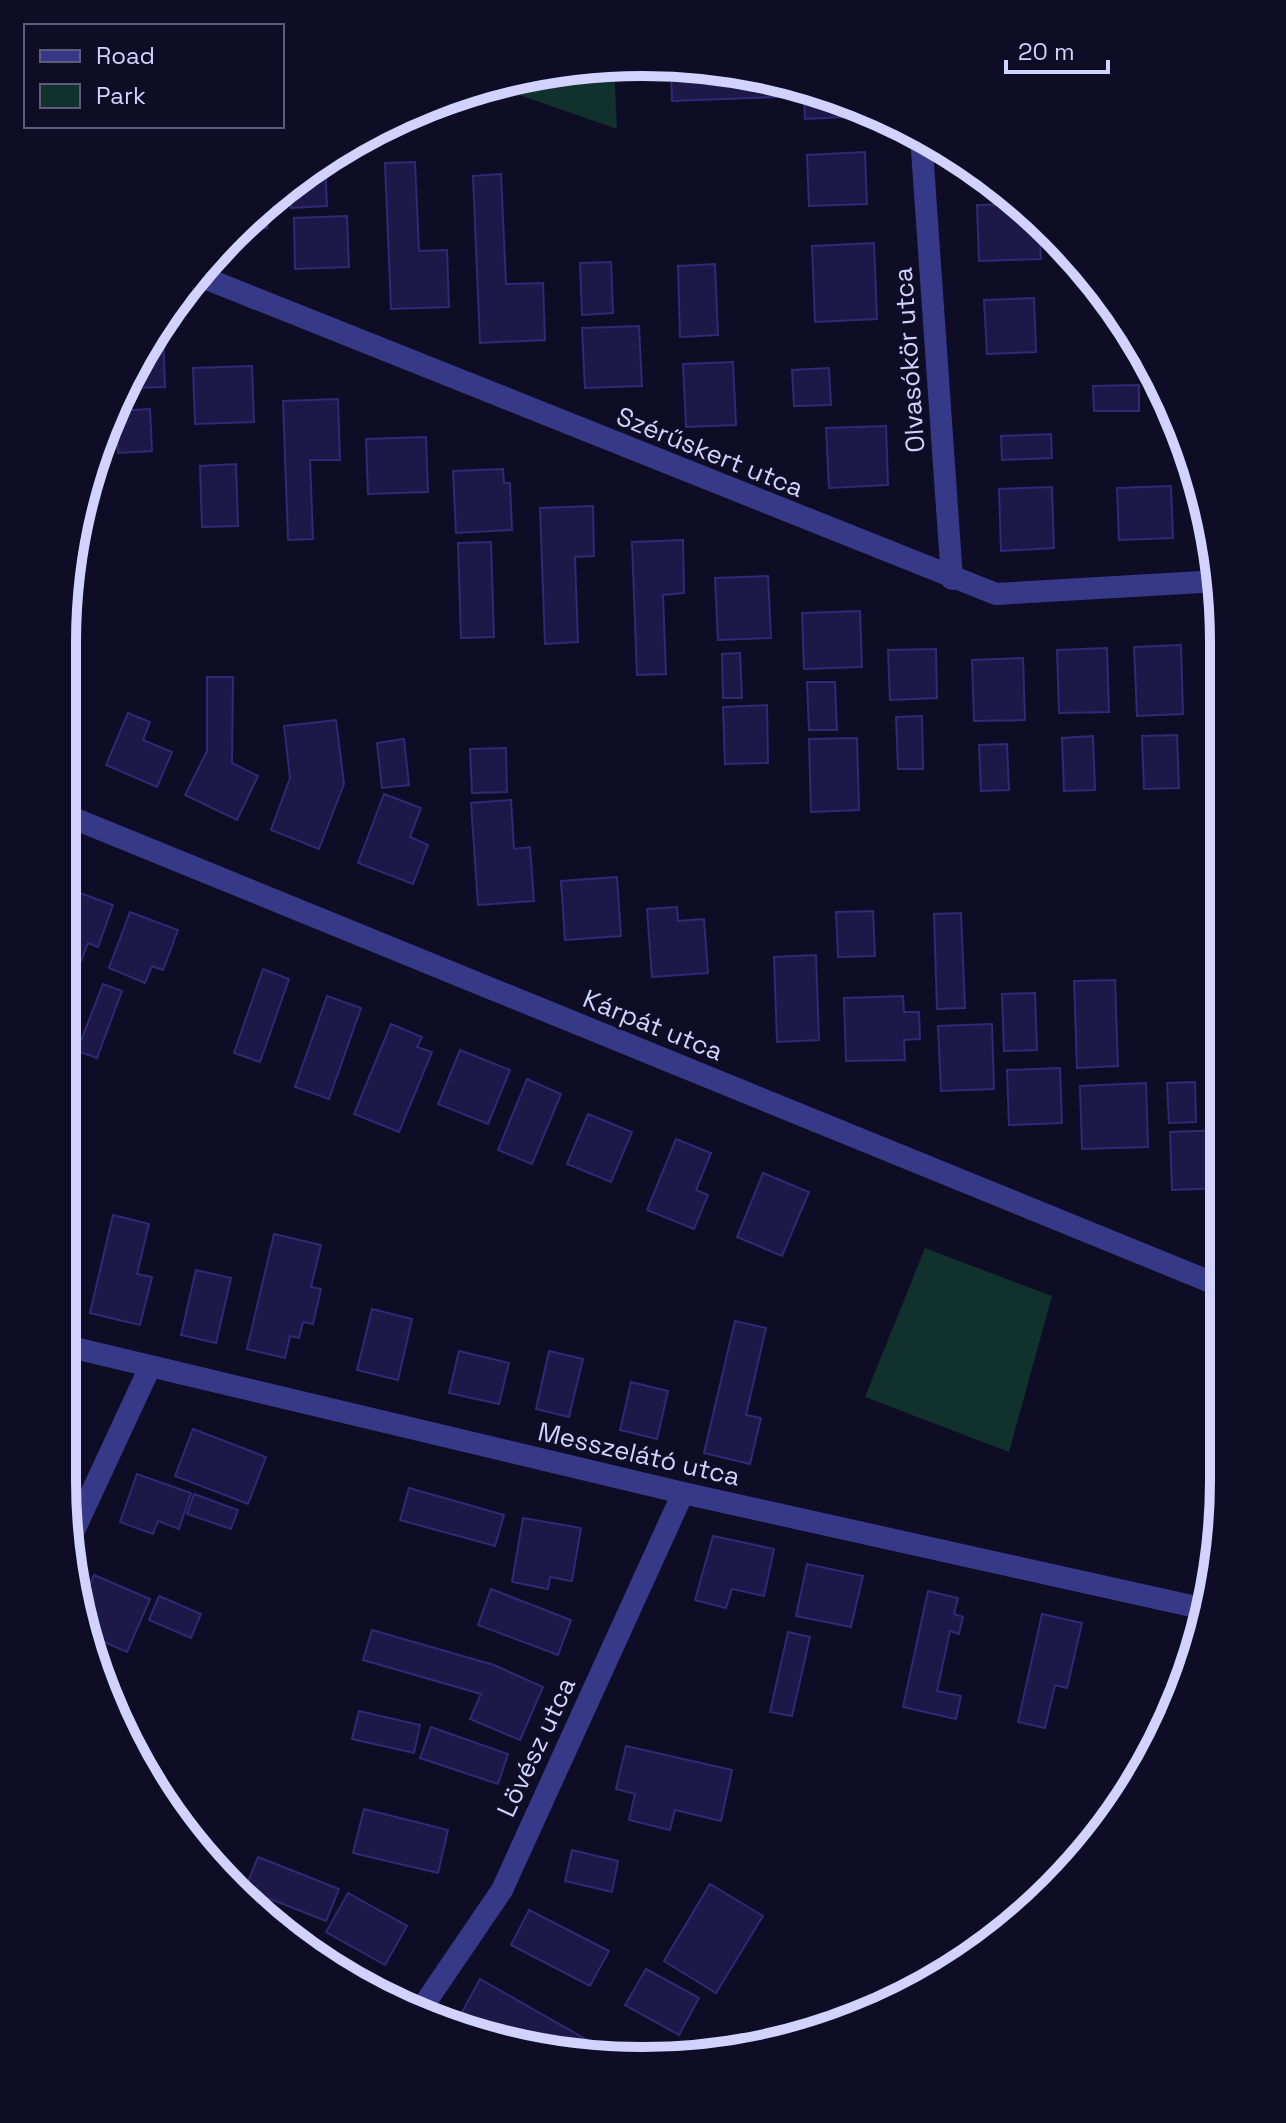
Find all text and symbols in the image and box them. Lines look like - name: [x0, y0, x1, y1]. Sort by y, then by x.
- legend: [24, 24, 284, 128]
- scale bar: [1006, 24, 1108, 74]
- text: 20 m: [1018, 36, 1075, 67]
- text: Road: [96, 40, 155, 71]
- text: Park: [96, 80, 146, 111]
- street label: Olvasókör utca: [886, 266, 932, 454]
- street label: Szérűskert utca: [611, 399, 809, 505]
- street label: Kárpát utca: [578, 982, 728, 1069]
- street label: Messzelátó utca: [535, 1414, 743, 1494]
- street label: Lövész utca: [489, 1672, 583, 1822]

